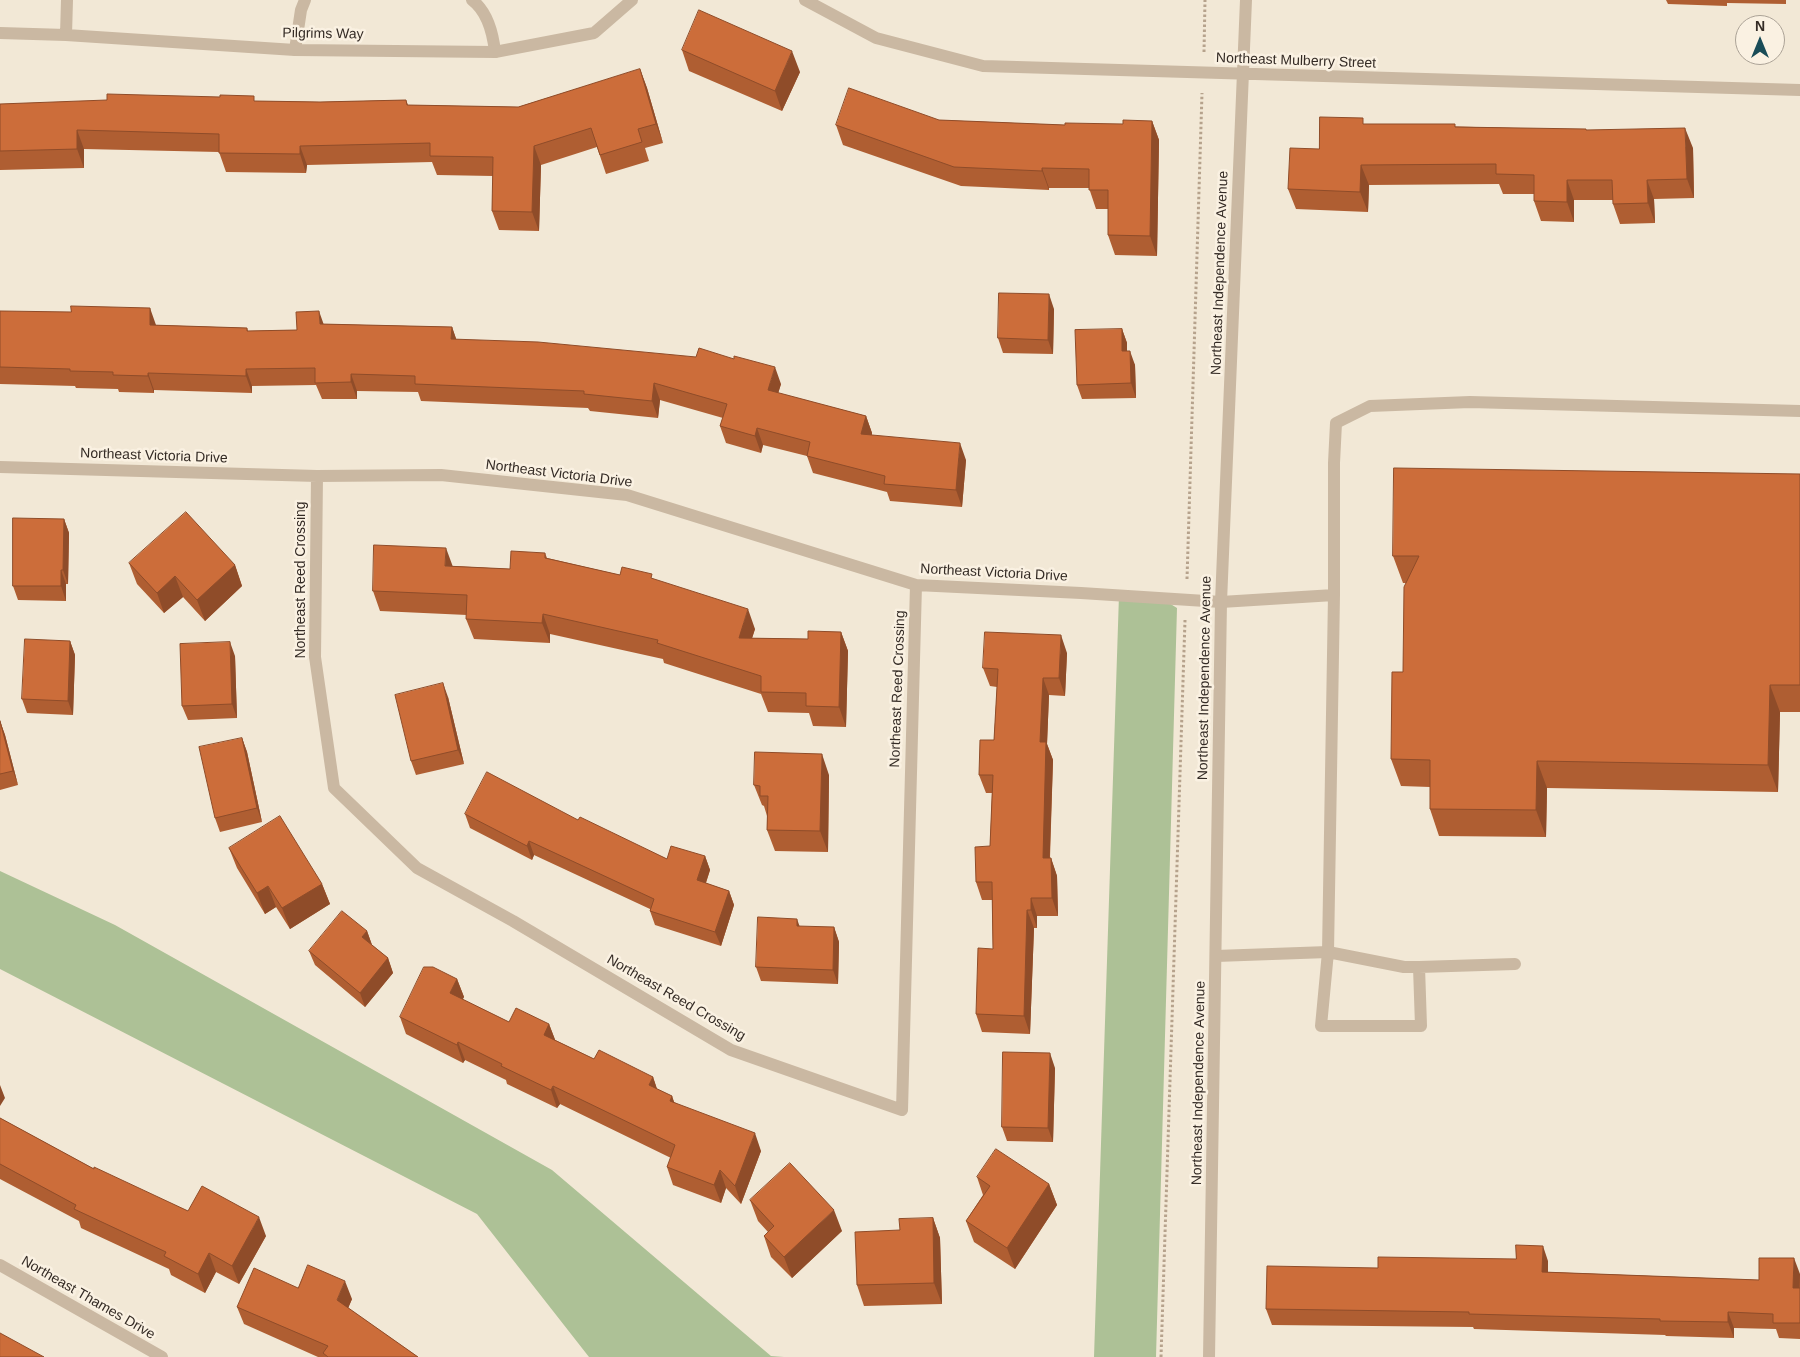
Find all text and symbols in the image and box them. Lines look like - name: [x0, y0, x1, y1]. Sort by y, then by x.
- north arrow: [1735, 15, 1785, 65]
- text: N: [1755, 18, 1765, 34]
- street label: Pilgrims Way: [282, 25, 364, 43]
- street label: Northeast Mulberry Street: [1216, 50, 1376, 72]
- street label: Northeast Independence Avenue: [1208, 171, 1232, 375]
- street label: Northeast Victoria Drive: [80, 445, 228, 467]
- street label: Northeast Victoria Drive: [485, 457, 633, 491]
- street label: Northeast Reed Crossing: [293, 501, 309, 659]
- street label: Northeast Victoria Drive: [920, 561, 1068, 585]
- street label: Northeast Independence Avenue: [1195, 576, 1215, 780]
- street label: Northeast Reed Crossing: [887, 610, 909, 768]
- street label: Northeast Reed Crossing: [604, 951, 748, 1045]
- street label: Northeast Independence Avenue: [1189, 981, 1209, 1185]
- street label: Northeast Thames Drive: [18, 1253, 158, 1343]

